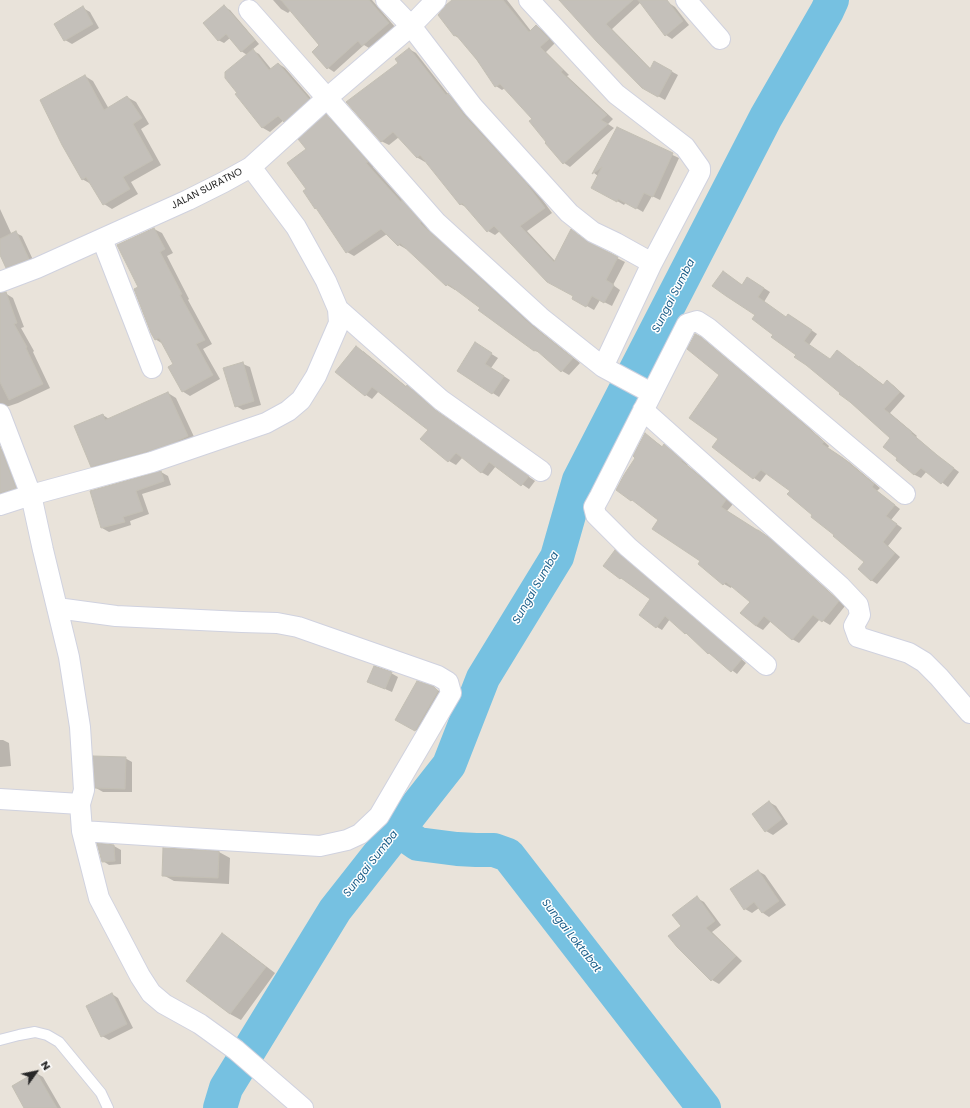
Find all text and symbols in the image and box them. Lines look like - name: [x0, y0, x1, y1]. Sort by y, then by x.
- street label: JALAN SURATNO: [169, 166, 245, 212]
- water label: Sungai Sumba: [650, 257, 698, 335]
- water label: Sungai Sumba: [510, 550, 562, 626]
- water label: Sungai Sumba: [341, 828, 401, 900]
- water label: Sungai Loktabat: [538, 897, 604, 975]
- north arrow: [16, 1052, 56, 1092]
- text: N: [37, 1058, 55, 1073]

